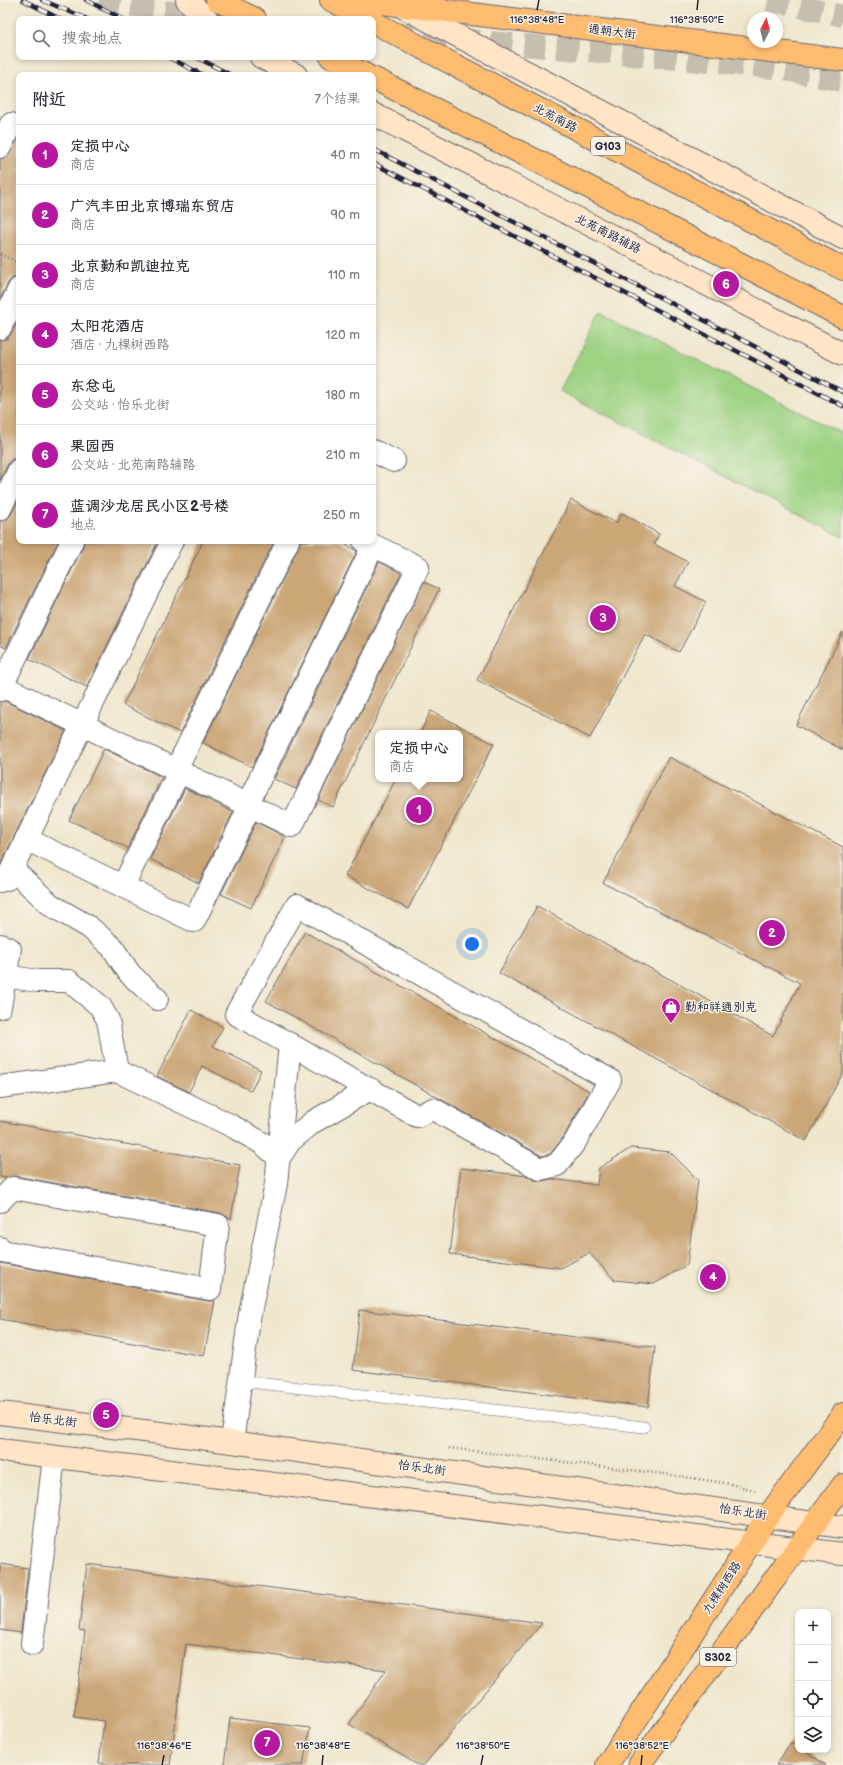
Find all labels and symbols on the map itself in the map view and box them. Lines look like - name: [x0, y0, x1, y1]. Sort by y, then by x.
- north arrow: [747, 12, 783, 48]
- text: 116°38'48"E: [510, 14, 565, 26]
- text: 116°38'50"E: [670, 14, 725, 26]
- street label: 通朝大街: [587, 22, 637, 42]
- street label: 北苑南路: [530, 100, 580, 136]
- road number: G103: [591, 137, 625, 155]
- street label: 北苑南路辅路: [573, 211, 643, 257]
- pin: 6: [713, 269, 739, 299]
- pin: 3: [590, 603, 616, 633]
- pin: 1: [406, 795, 432, 825]
- pin: 2: [759, 918, 785, 948]
- your location: [462, 934, 482, 954]
- shop icon: 勤和祥通别克: [660, 996, 682, 1024]
- place label: 勤和祥通别克: [685, 1000, 757, 1015]
- pin: 4: [700, 1262, 726, 1292]
- pin: 5: [93, 1400, 119, 1430]
- street label: 怡乐北街: [28, 1410, 78, 1430]
- street label: 怡乐北街: [397, 1457, 447, 1479]
- street label: 怡乐北街: [718, 1501, 768, 1523]
- street label: 九棵树西路: [699, 1559, 745, 1617]
- road number: S302: [700, 1648, 736, 1666]
- pin: 7: [254, 1728, 280, 1758]
- text: 116°38'46"E: [136, 1740, 192, 1752]
- text: 116°38'48"E: [296, 1740, 351, 1752]
- text: 116°38'50"E: [456, 1740, 511, 1752]
- text: 116°38'52"E: [615, 1740, 670, 1752]

